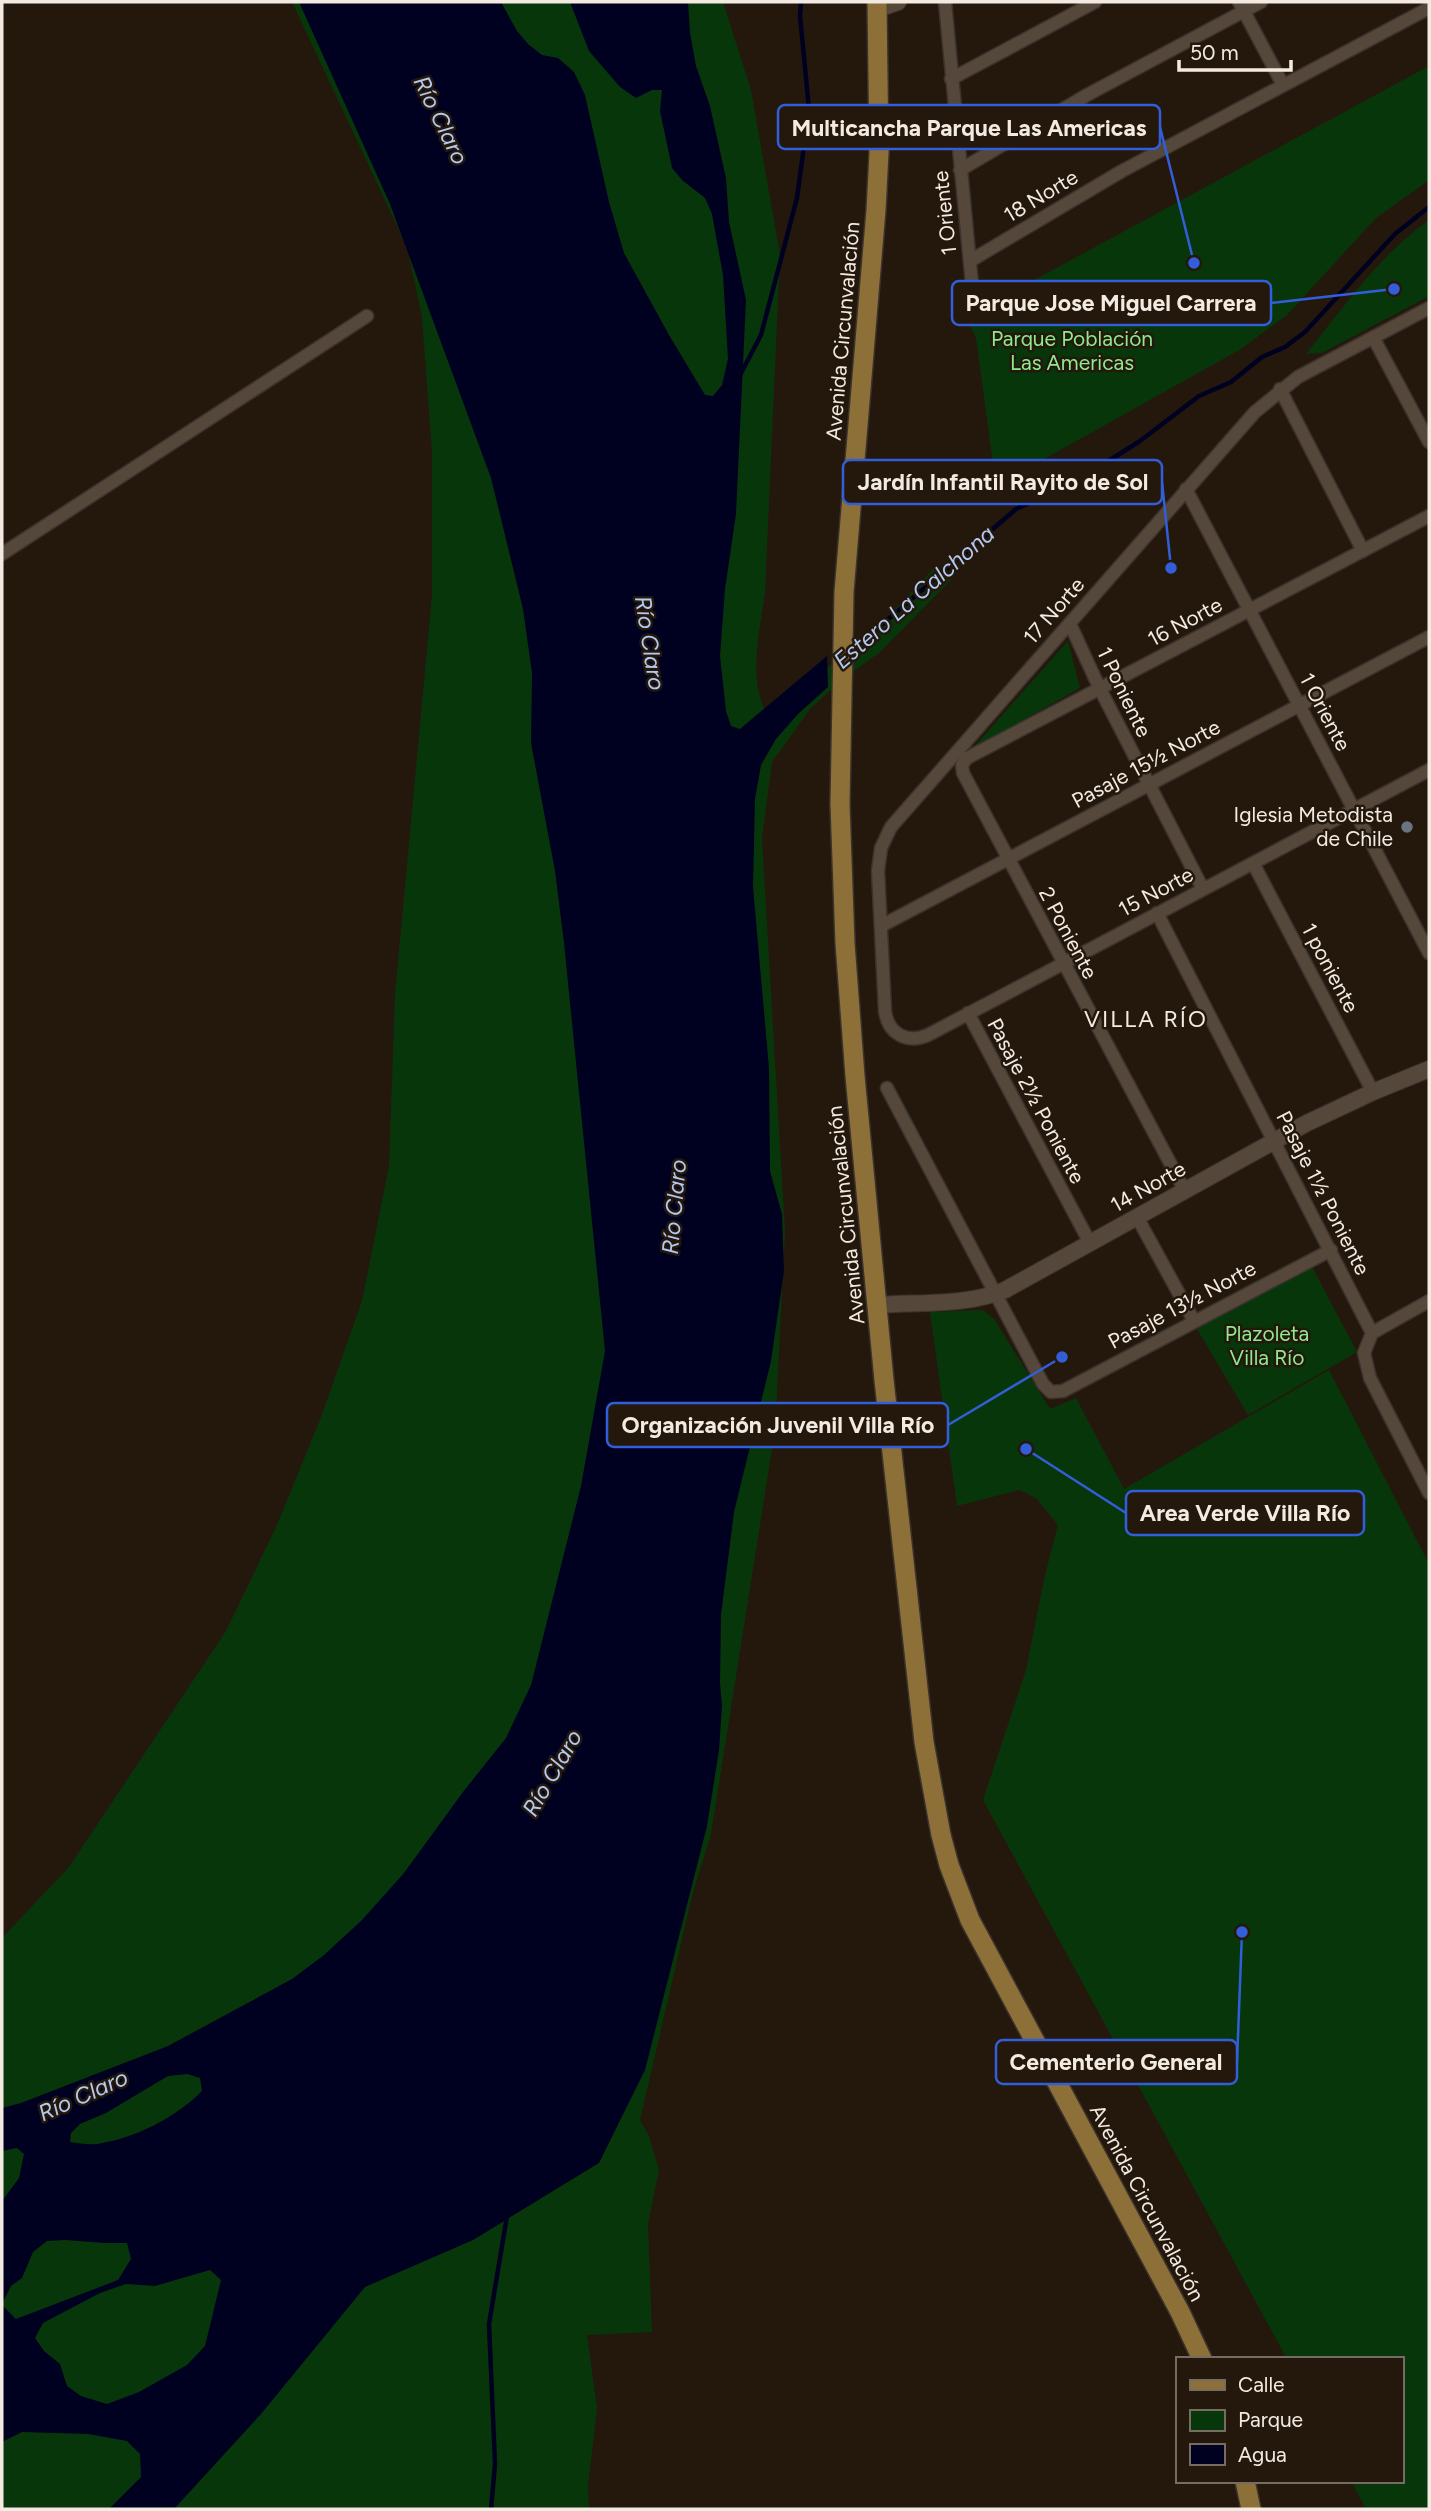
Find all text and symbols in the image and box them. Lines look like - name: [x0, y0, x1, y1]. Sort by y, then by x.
- scale bar: [1179, 28, 1291, 72]
- text: 50 m: [1190, 40, 1239, 65]
- water label: Río Claro: [408, 71, 474, 169]
- callout: Multicancha Parque Las Americas: [778, 105, 1160, 149]
- text: Multicancha Parque Las Americas: [792, 114, 1147, 142]
- street label: 18 Norte: [999, 164, 1082, 227]
- street label: 1 Oriente: [928, 170, 961, 256]
- street label: Avenida Circunvalación: [820, 221, 865, 441]
- callout: Parque Jose Miguel Carrera: [952, 281, 1271, 325]
- text: Parque Jose Miguel Carrera: [965, 289, 1257, 317]
- park label: Parque Población Las Americas: [991, 326, 1153, 375]
- callout: Jardín Infantil Rayito de Sol: [843, 460, 1162, 504]
- text: Jardín Infantil Rayito de Sol: [858, 468, 1148, 496]
- water label: Estero La Calchona: [828, 519, 1000, 675]
- street label: 17 Norte: [1018, 572, 1089, 649]
- street label: 16 Norte: [1143, 592, 1226, 652]
- water label: Río Claro: [629, 594, 671, 692]
- street label: 1 Poniente: [1092, 643, 1157, 741]
- street label: 1 Oriente: [1295, 669, 1356, 755]
- street label: Pasaje 15½ Norte: [1067, 714, 1224, 813]
- place label: Iglesia Metodista de Chile: [1233, 802, 1393, 851]
- marker: Iglesia Metodista de Chile: [1399, 819, 1415, 835]
- street label: 15 Norte: [1114, 862, 1197, 922]
- street label: 2 Poniente: [1034, 883, 1103, 983]
- street label: 1 poniente: [1296, 919, 1364, 1017]
- district label: VILLA RÍO: [1084, 1005, 1208, 1033]
- street label: Pasaje 2½ Poniente: [982, 1014, 1091, 1188]
- street label: Avenida Circunvalación: [822, 1105, 869, 1326]
- street label: Pasaje 1½ Poniente: [1271, 1107, 1376, 1279]
- street label: 14 Norte: [1106, 1156, 1190, 1217]
- water label: Río Claro: [656, 1158, 692, 1256]
- street label: Pasaje 13½ Norte: [1104, 1255, 1260, 1354]
- park label: Plazoleta Villa Río: [1225, 1321, 1309, 1370]
- callout: Organización Juvenil Villa Río: [607, 1403, 948, 1447]
- text: Organización Juvenil Villa Río: [622, 1411, 934, 1439]
- callout: Area Verde Villa Río: [1126, 1491, 1364, 1535]
- text: Area Verde Villa Río: [1140, 1499, 1350, 1527]
- water label: Río Claro: [516, 1725, 588, 1821]
- callout: Cementerio General: [996, 2040, 1237, 2084]
- text: Cementerio General: [1010, 2048, 1222, 2076]
- water label: Río Claro: [34, 2063, 132, 2127]
- street label: Avenida Circunvalación: [1085, 2100, 1210, 2306]
- legend: [1176, 2357, 1403, 2483]
- text: Calle: [1238, 2372, 1285, 2397]
- text: Parque: [1238, 2407, 1303, 2432]
- text: Agua: [1238, 2442, 1287, 2467]

